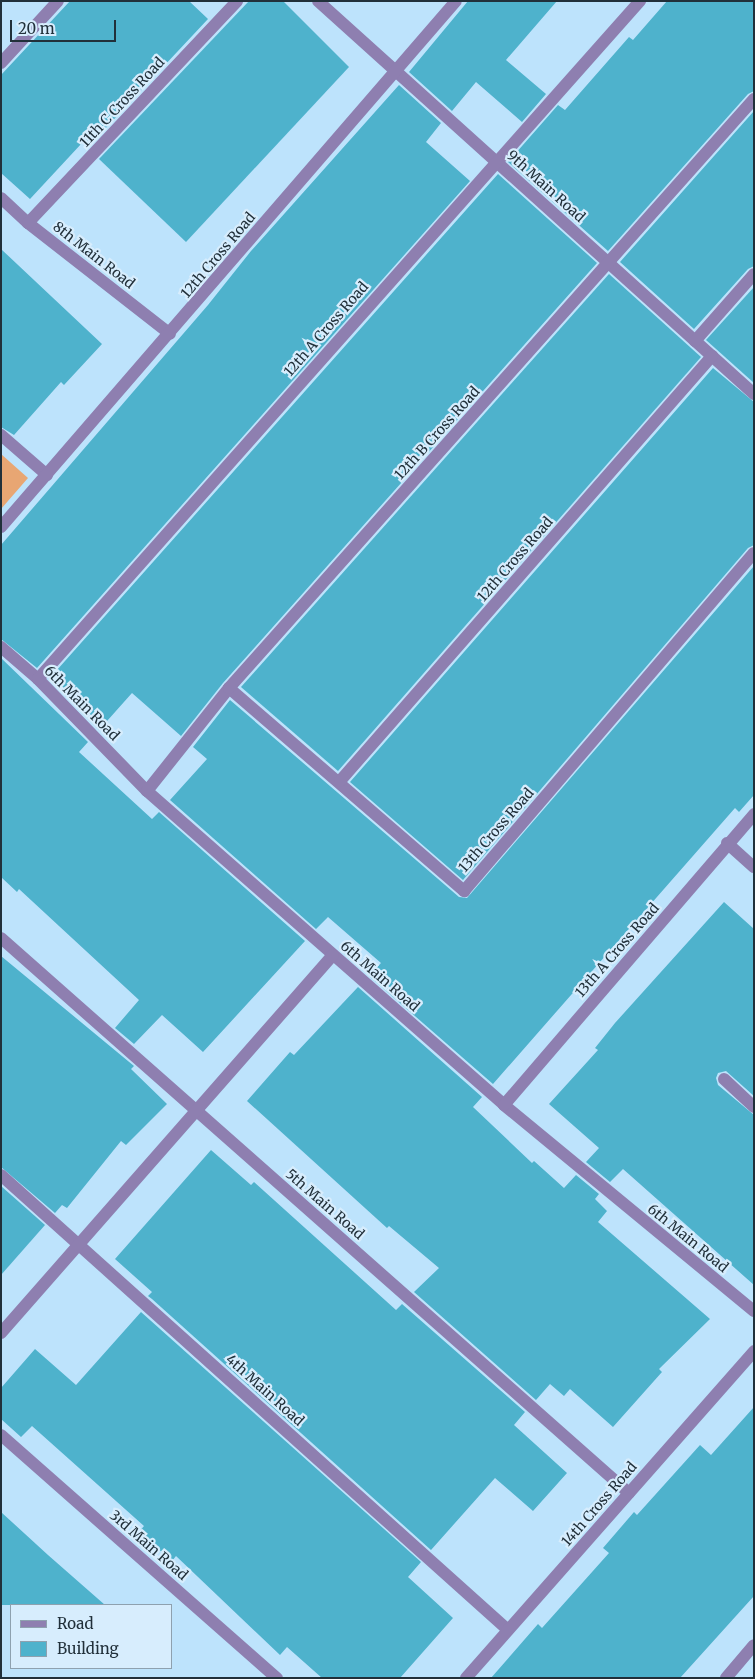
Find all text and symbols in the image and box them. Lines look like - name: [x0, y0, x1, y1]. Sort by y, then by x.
- scale bar: [12, 10, 119, 42]
- text: 20 m: [18, 19, 55, 38]
- street label: 11th C Cross Road: [76, 54, 168, 150]
- street label: 9th Main Road: [504, 147, 588, 225]
- street label: 12th Cross Road: [177, 209, 259, 301]
- street label: 8th Main Road: [50, 218, 138, 292]
- street label: 12th A Cross Road: [280, 278, 372, 380]
- street label: 12th B Cross Road: [391, 383, 483, 483]
- street label: 12th Cross Road: [474, 513, 556, 605]
- street label: 6th Main Road: [41, 662, 123, 744]
- street label: 13th Cross Road: [455, 785, 537, 875]
- street label: 13th A Cross Road: [572, 900, 662, 1000]
- street label: 6th Main Road: [337, 937, 423, 1015]
- street label: 5th Main Road: [282, 1165, 368, 1243]
- street label: 6th Main Road: [644, 1200, 732, 1276]
- street label: 4th Main Road: [223, 1351, 307, 1429]
- street label: 14th Cross Road: [558, 1458, 640, 1550]
- street label: 3rd Main Road: [107, 1507, 191, 1583]
- legend: [10, 1604, 172, 1669]
- text: Road: [57, 1614, 93, 1633]
- text: Building: [57, 1639, 119, 1658]

